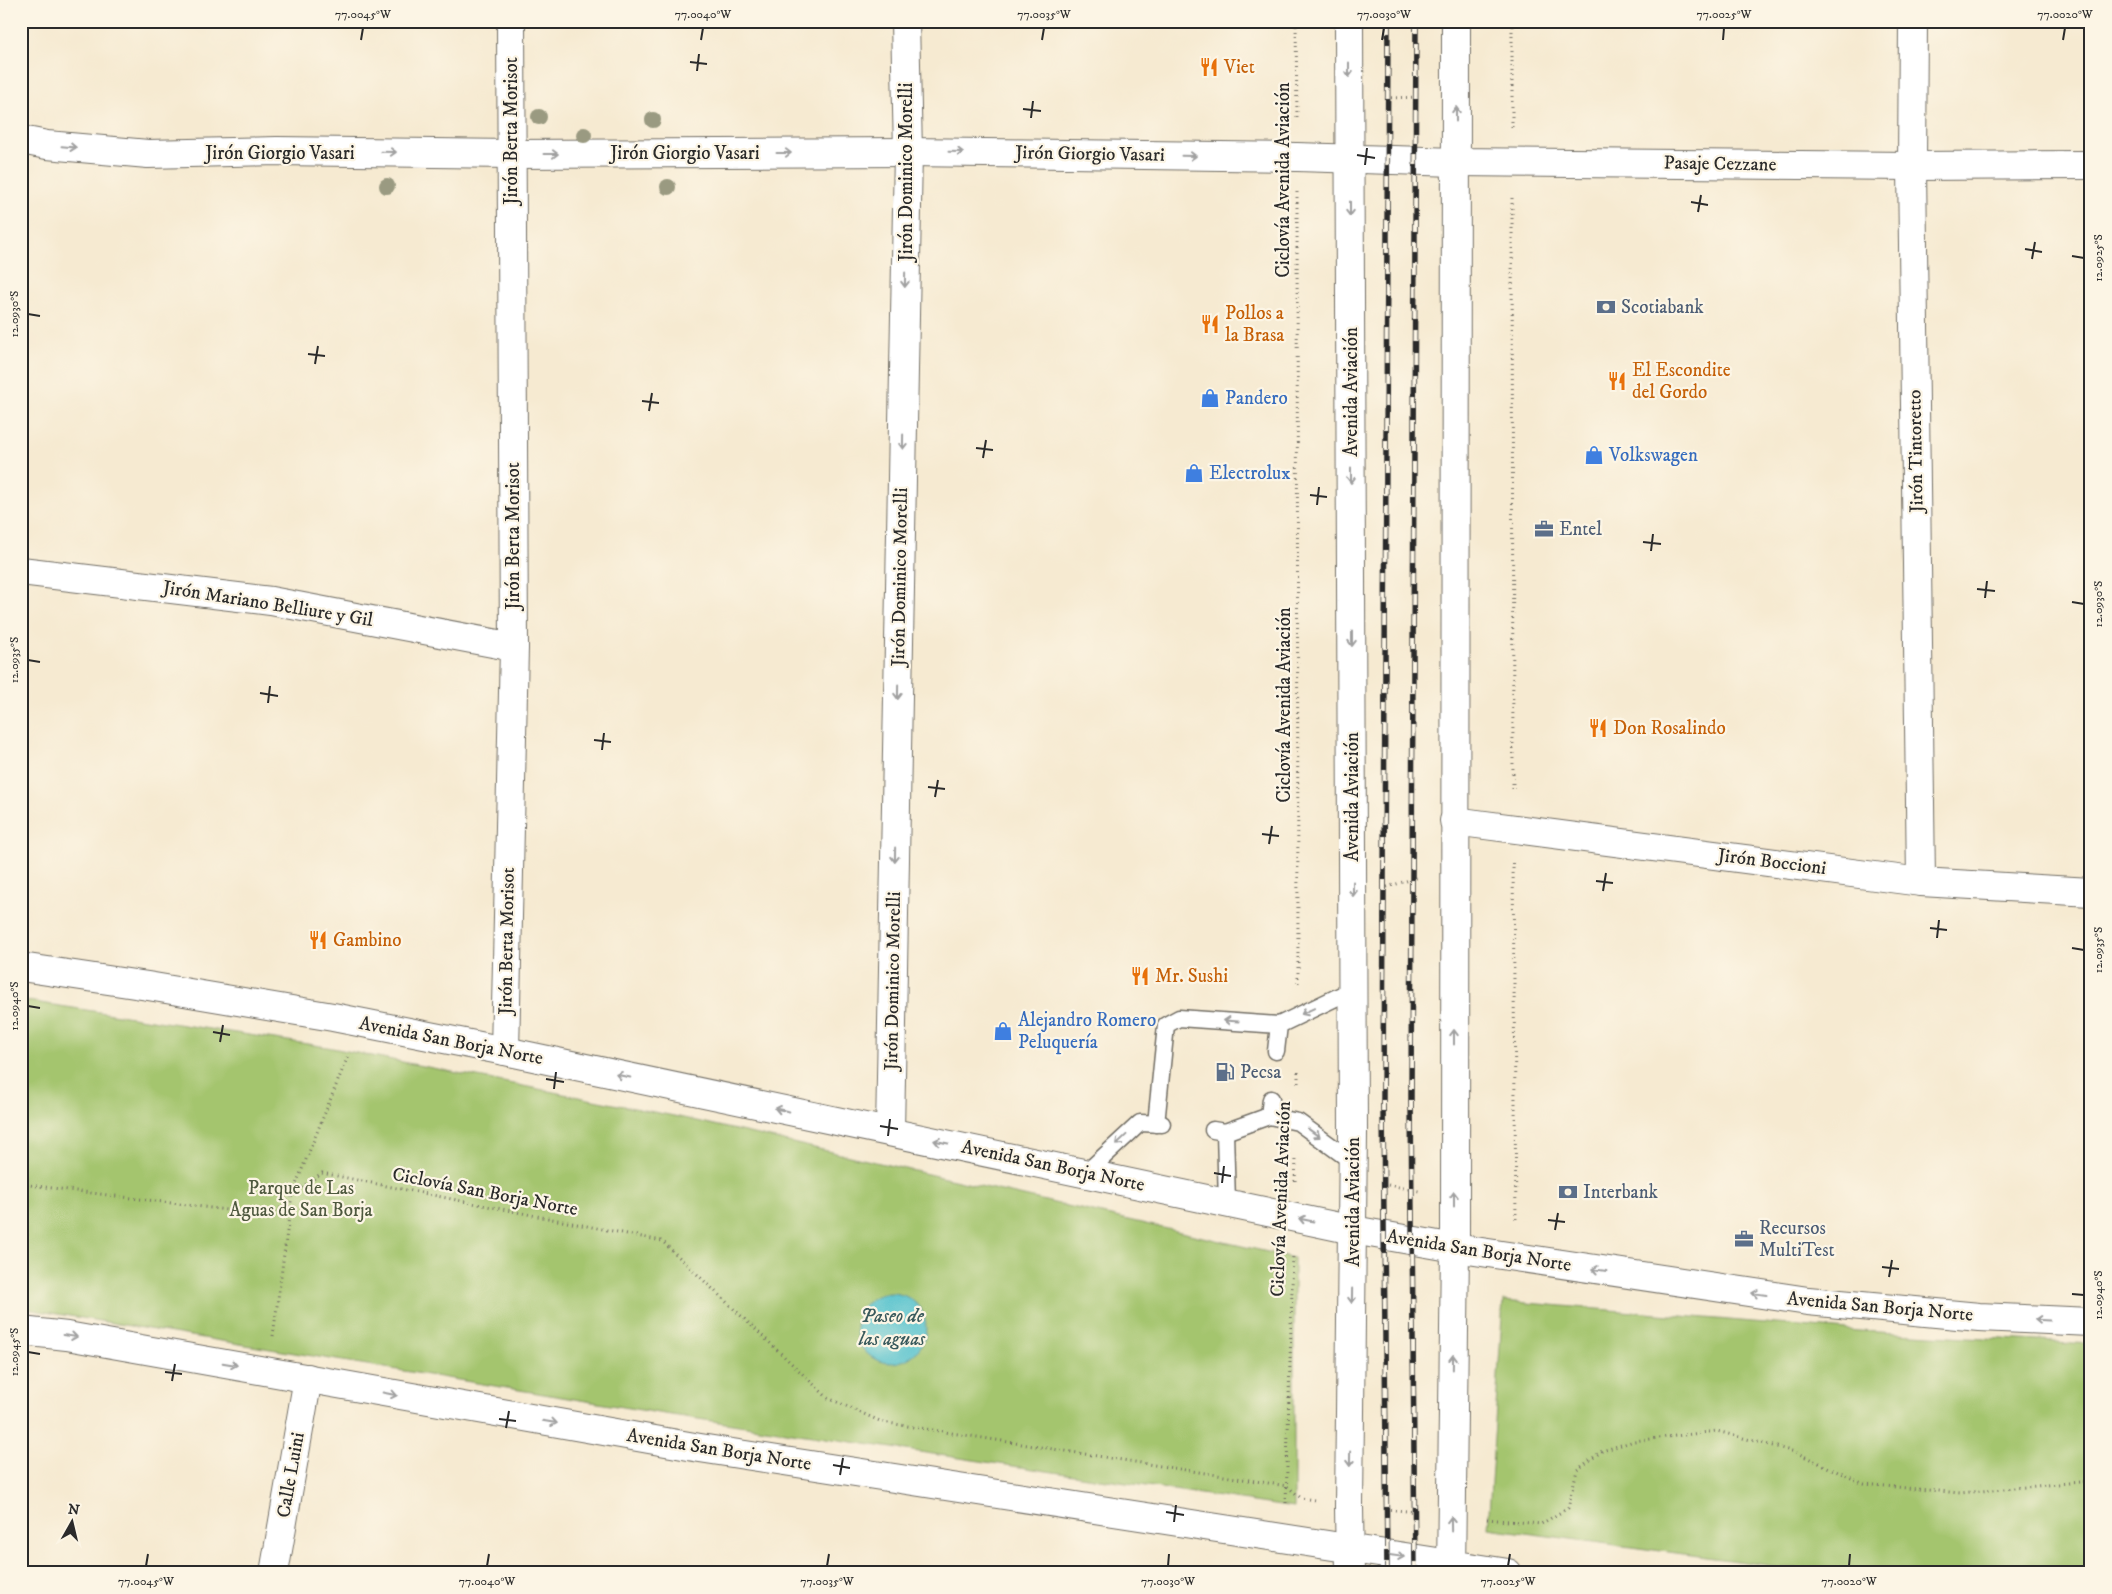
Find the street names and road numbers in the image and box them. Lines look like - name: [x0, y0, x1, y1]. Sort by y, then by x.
- street label: Jirón Berta Morisot: [500, 57, 523, 207]
- street label: Ciclovía Avenida Aviación: [1272, 82, 1295, 278]
- street label: Jirón Dominico Morelli: [895, 83, 918, 263]
- street label: Jirón Giorgio Vasari: [1013, 141, 1165, 167]
- street label: Jirón Giorgio Vasari: [203, 142, 355, 165]
- street label: Jirón Giorgio Vasari: [608, 142, 760, 165]
- street label: Pasaje Cezzane: [1663, 152, 1777, 176]
- street label: Avenida Aviación: [1340, 327, 1363, 457]
- street label: Jirón Tintoretto: [1903, 389, 1929, 515]
- street label: Jirón Berta Morisot: [502, 462, 525, 612]
- street label: Jirón Dominico Morelli: [887, 487, 913, 669]
- street label: Jirón Mariano Belliure y Gil: [159, 576, 375, 632]
- street label: Ciclovía Avenida Aviación: [1273, 607, 1296, 803]
- street label: Avenida Aviación: [1341, 732, 1364, 862]
- street label: Jirón Boccioni: [1715, 844, 1828, 880]
- street label: Jirón Berta Morisot: [494, 867, 520, 1017]
- street label: Jirón Dominico Morelli: [880, 891, 906, 1073]
- street label: Avenida San Borja Norte: [357, 1012, 545, 1070]
- street label: Ciclovía Avenida Aviación: [1266, 1101, 1296, 1297]
- street label: Avenida San Borja Norte: [959, 1135, 1147, 1197]
- street label: Avenida Aviación: [1342, 1137, 1365, 1267]
- street label: Ciclovía San Borja Norte: [390, 1163, 580, 1221]
- street label: Avenida San Borja Norte: [1385, 1225, 1573, 1277]
- street label: Avenida San Borja Norte: [1786, 1287, 1974, 1327]
- street label: Avenida San Borja Norte: [625, 1424, 813, 1476]
- street label: Calle Luini: [272, 1430, 310, 1520]

